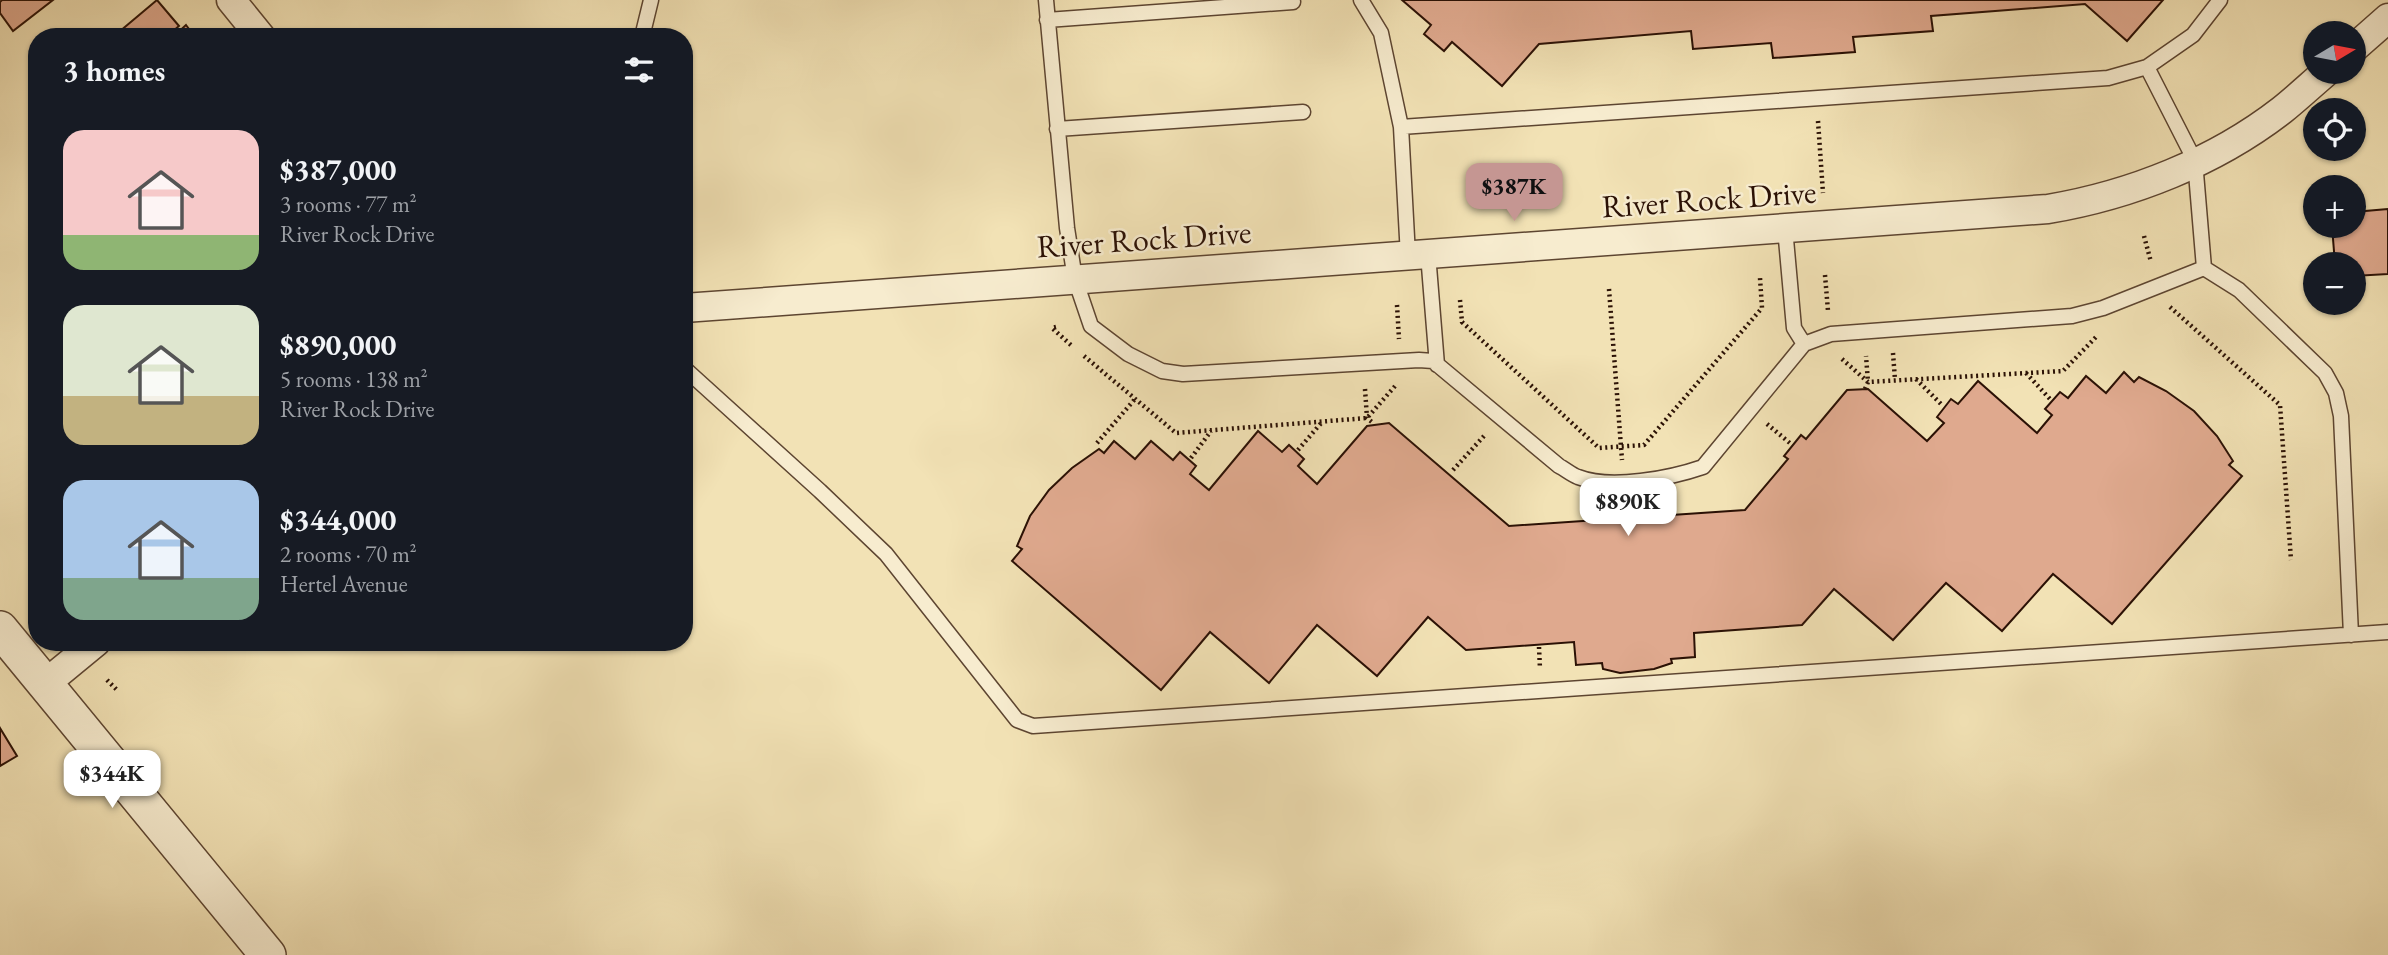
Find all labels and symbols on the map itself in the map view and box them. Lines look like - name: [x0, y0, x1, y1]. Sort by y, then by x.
- north arrow: [2303, 21, 2366, 84]
- pin: $387K: [1465, 164, 1563, 223]
- street label: River Rock Drive: [1600, 171, 1818, 227]
- street label: River Rock Drive: [1035, 211, 1253, 267]
- pin: $890K: [1579, 478, 1677, 538]
- pin: $344K: [63, 750, 161, 810]

